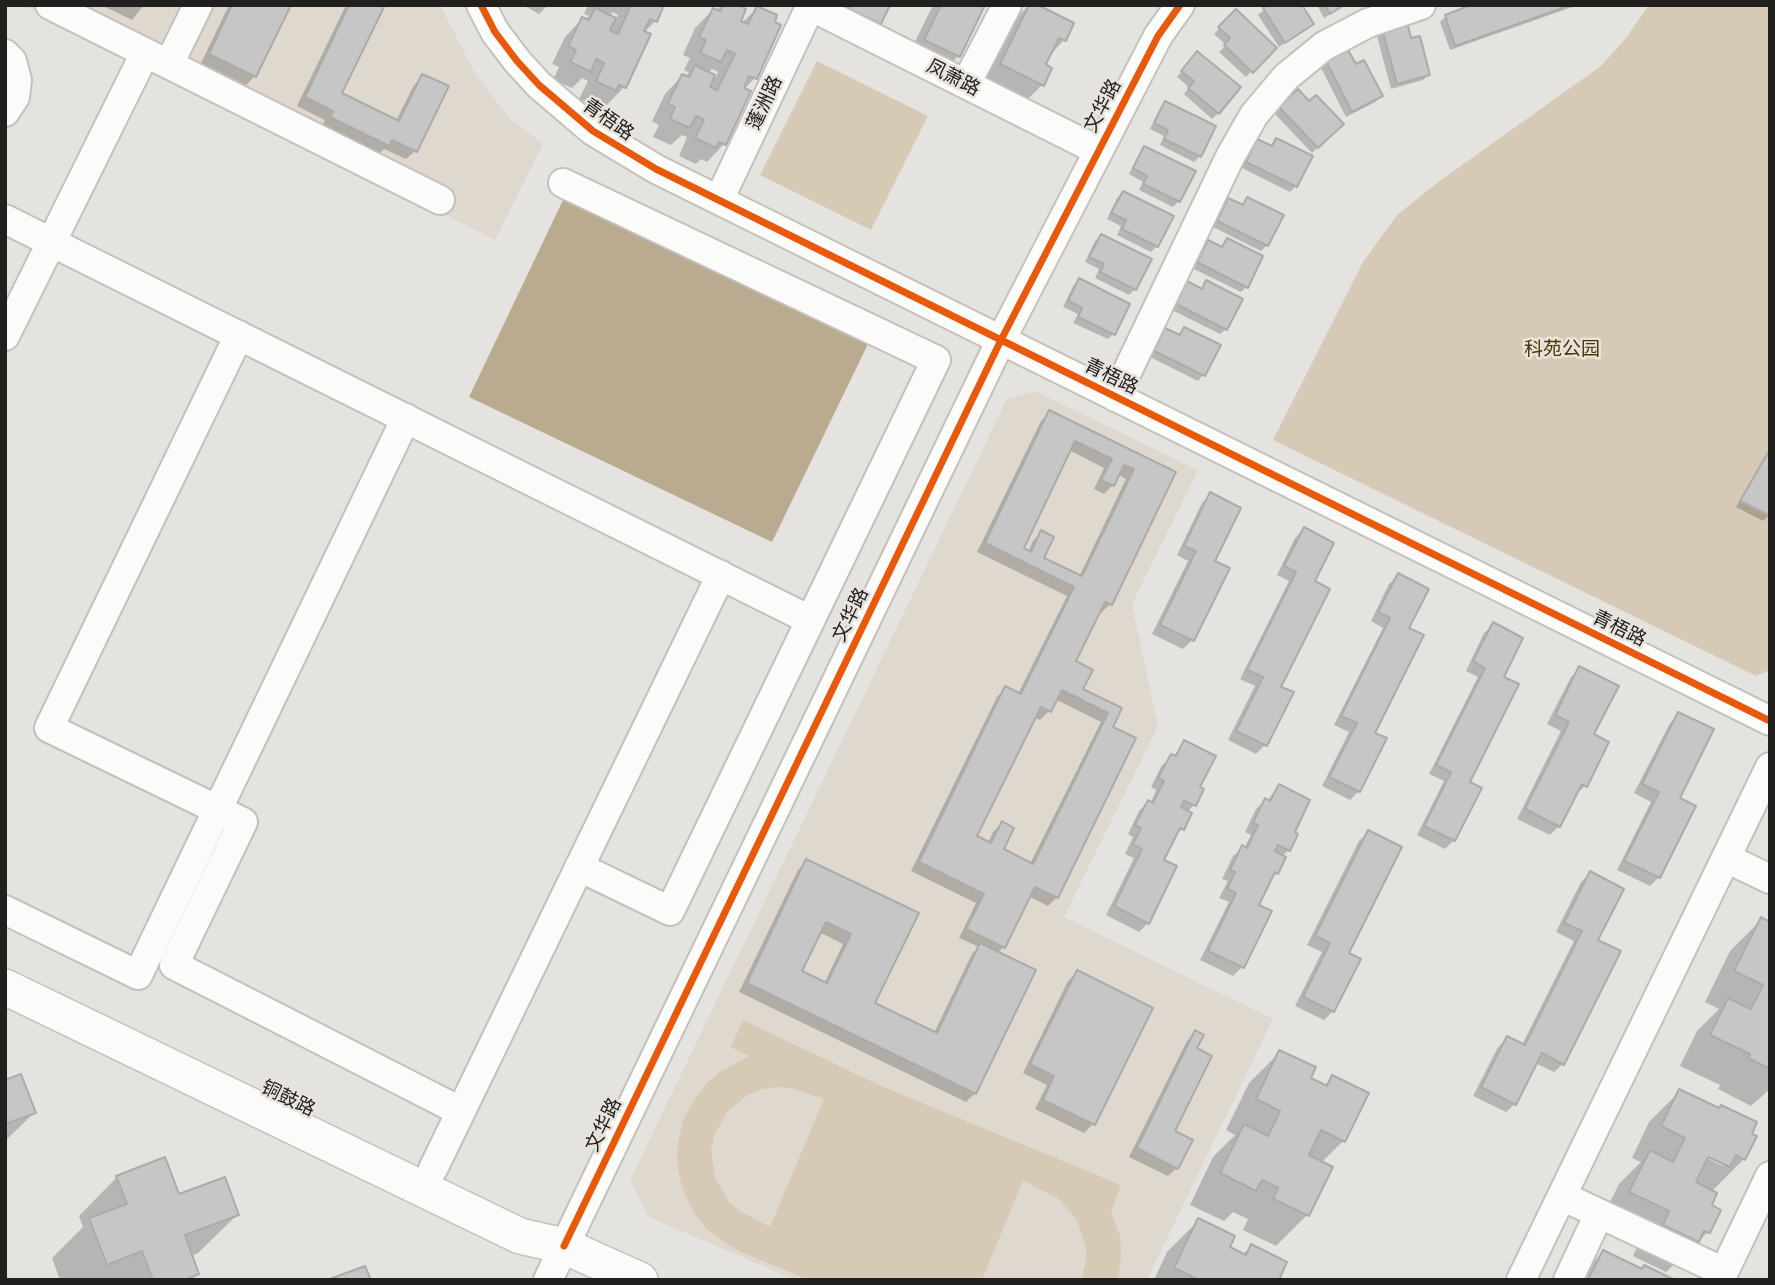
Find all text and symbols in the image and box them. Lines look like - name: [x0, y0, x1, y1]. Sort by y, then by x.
- street label: 凤萧路: [922, 55, 984, 101]
- street label: 蓬洲路: [743, 72, 787, 134]
- street label: 文华路: [1080, 75, 1126, 137]
- street label: 青梧路: [578, 94, 638, 146]
- park label: 科苑公园: [1524, 339, 1600, 361]
- street label: 青梧路: [1080, 354, 1142, 400]
- street label: 文华路: [828, 584, 874, 646]
- street label: 青梧路: [1588, 606, 1650, 652]
- street label: 铜鼓路: [257, 1076, 319, 1122]
- street label: 文华路: [581, 1094, 627, 1156]

